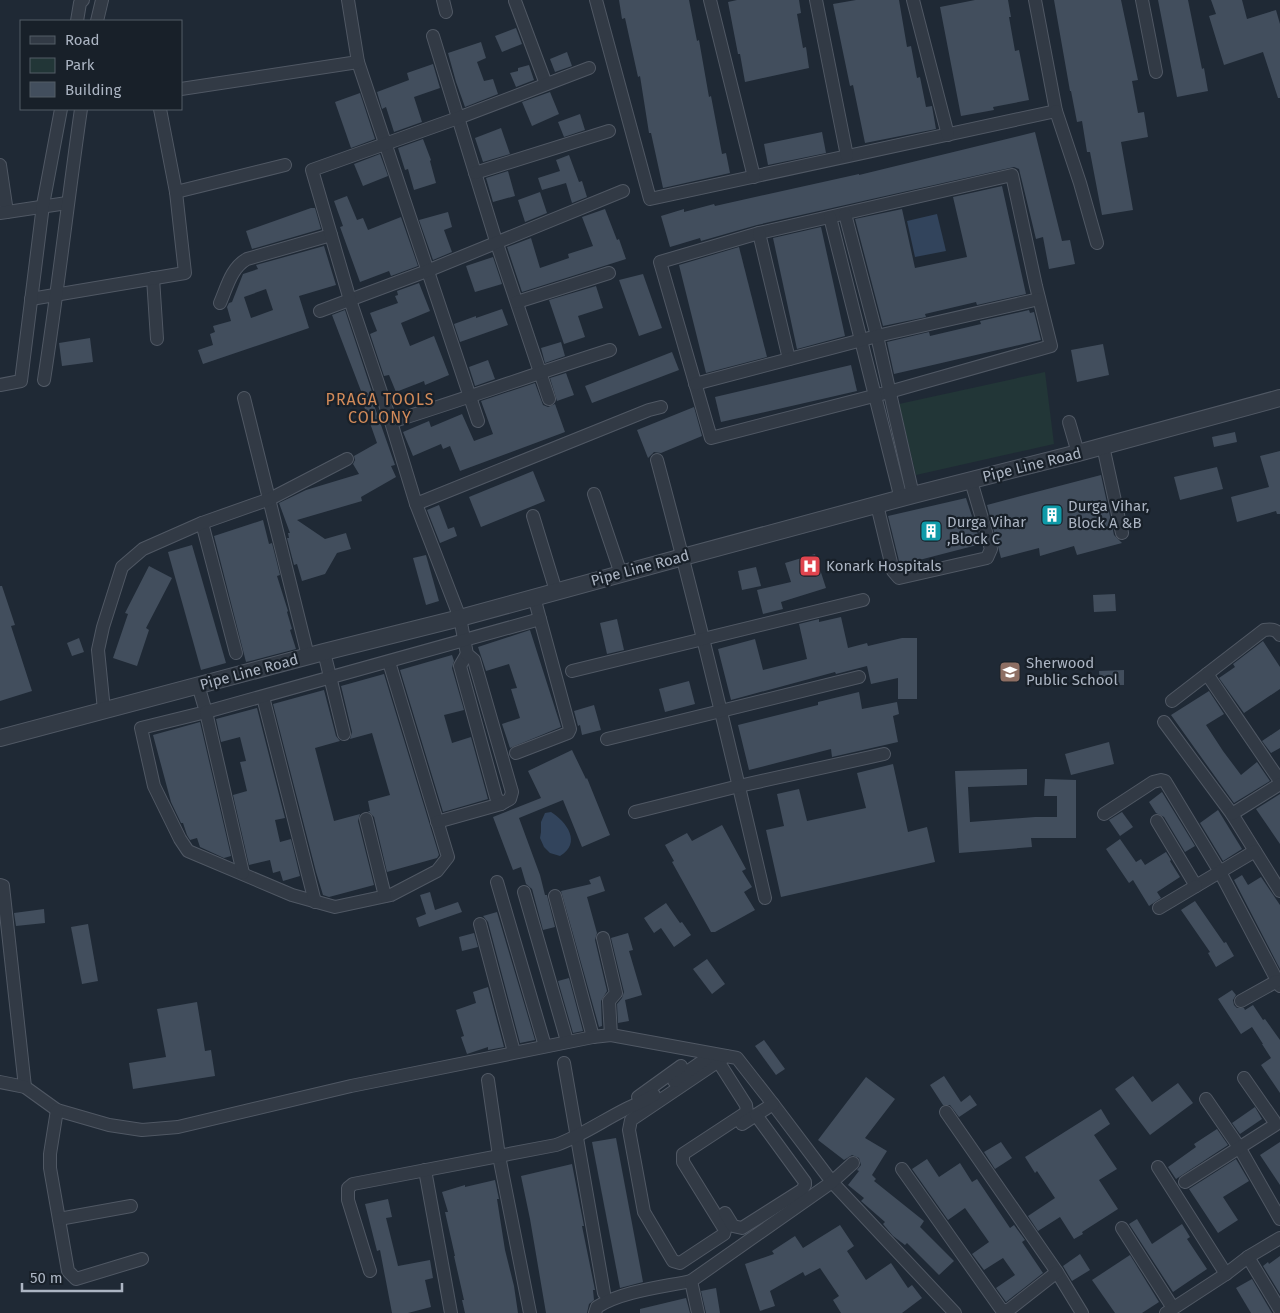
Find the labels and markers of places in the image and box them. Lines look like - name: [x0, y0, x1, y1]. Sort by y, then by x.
- place label: Durga Vihar, Block A &B: [1068, 497, 1149, 532]
- building icon: Durga Vihar, Block A &B: [1040, 503, 1064, 527]
- place label: Durga Vihar ,Block C: [947, 513, 1026, 548]
- building icon: Durga Vihar ,Block C: [919, 519, 943, 543]
- hospital icon: Konark Hospitals: [798, 554, 822, 578]
- place label: Konark Hospitals: [826, 557, 942, 575]
- place label: Sherwood Public School: [1026, 654, 1118, 689]
- school or university icon: Sherwood Public School: [998, 660, 1022, 684]

